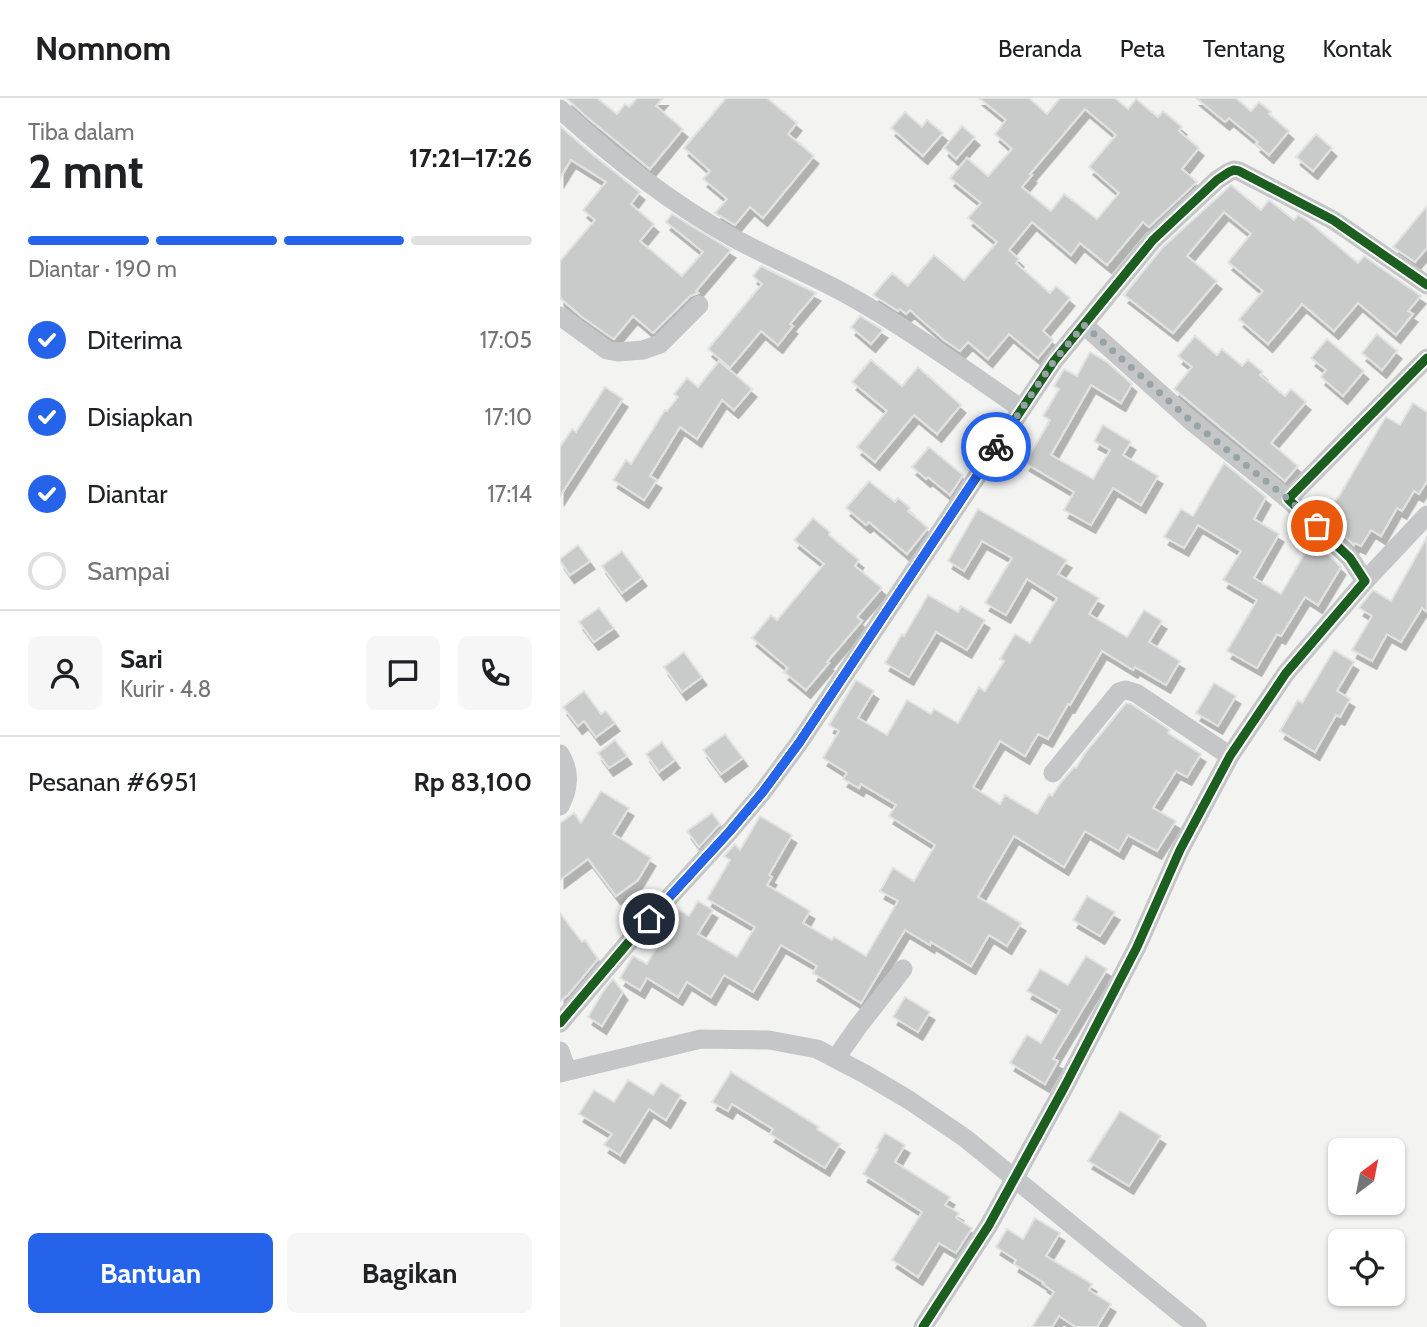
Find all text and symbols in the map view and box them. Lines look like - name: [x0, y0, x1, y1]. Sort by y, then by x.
- text: Nomnom: [35, 28, 171, 68]
- text: Beranda: [998, 34, 1082, 63]
- text: Peta: [1120, 34, 1165, 63]
- text: Tentang: [1203, 34, 1284, 63]
- text: Kontak: [1322, 34, 1392, 63]
- text: Tiba dalam: [28, 118, 134, 146]
- text: 17:21–17:26: [409, 142, 532, 174]
- text: 2 mnt: [28, 144, 144, 200]
- text: Diantar · 190 m: [28, 255, 177, 283]
- icon: check: [28, 321, 66, 359]
- text: Diterima: [87, 324, 182, 356]
- text: 17:05: [480, 326, 532, 354]
- icon: check: [28, 398, 66, 436]
- text: Disiapkan: [87, 401, 193, 433]
- text: 17:10: [485, 403, 532, 431]
- courier: [961, 412, 1031, 482]
- icon: bike: [977, 428, 1015, 466]
- icon: check: [28, 475, 66, 513]
- text: Diantar: [87, 478, 168, 510]
- text: 17:14: [487, 480, 532, 508]
- pin: [1287, 496, 1347, 556]
- icon: bag: [1298, 507, 1336, 545]
- text: Sampai: [87, 555, 170, 587]
- button: person: [28, 636, 102, 710]
- button: chat: [366, 636, 440, 710]
- button: phone: [458, 636, 532, 710]
- text: Sari: [120, 643, 163, 675]
- text: Kurir · 4.8: [120, 675, 211, 703]
- text: Pesanan #6951: [28, 766, 197, 798]
- text: Rp 83,100: [414, 766, 532, 798]
- pin: [619, 889, 679, 949]
- icon: home: [630, 900, 668, 938]
- north arrow: [1328, 1138, 1405, 1214]
- map controls: [1328, 1138, 1405, 1306]
- button: locate: [1328, 1229, 1405, 1306]
- button: Bantuan: [28, 1233, 273, 1313]
- button: Bagikan: [287, 1233, 532, 1313]

